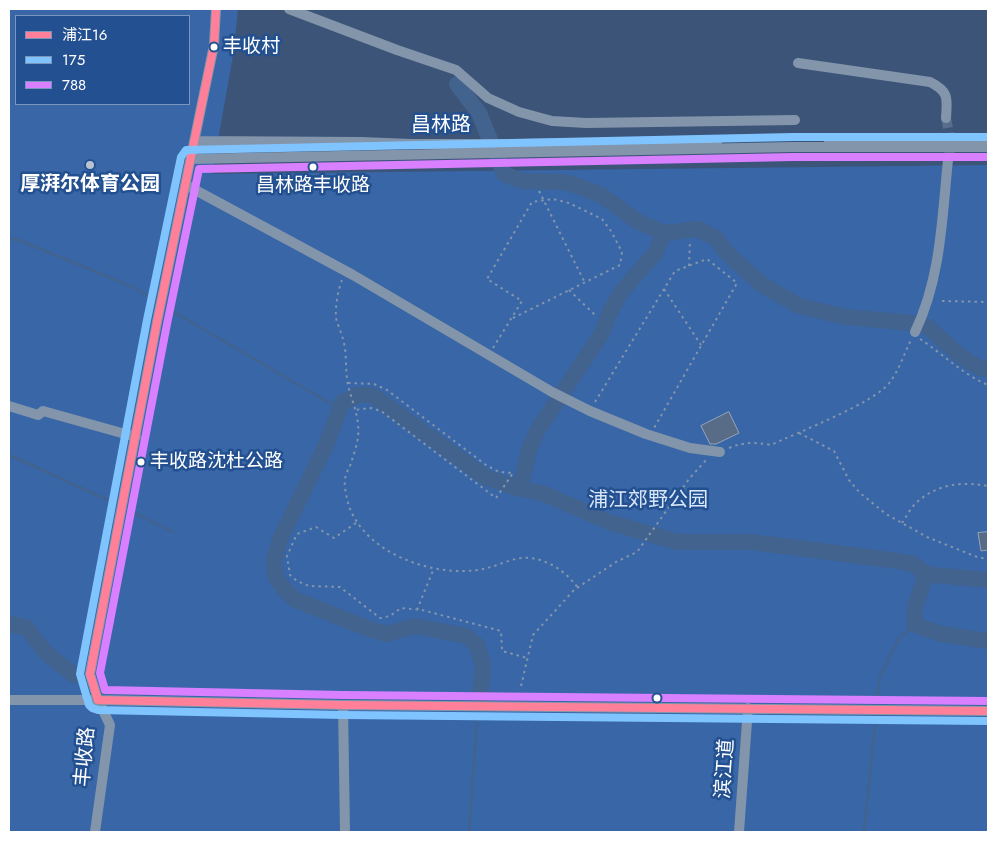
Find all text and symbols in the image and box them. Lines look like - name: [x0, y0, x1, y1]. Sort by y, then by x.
- legend: [15, 15, 190, 105]
- text: 浦江16: [62, 24, 107, 46]
- place label: 丰收村: [223, 36, 280, 58]
- marker: 丰收村: [209, 42, 219, 52]
- text: 175: [62, 49, 85, 71]
- text: 788: [62, 74, 86, 96]
- street label: 昌林路: [411, 114, 471, 138]
- marker: 厚湃尔体育公园: [84, 159, 96, 171]
- marker: 昌林路丰收路: [308, 162, 318, 172]
- place label: 厚湃尔体育公园: [20, 173, 160, 197]
- place label: 昌林路丰收路: [256, 175, 370, 197]
- place label: 丰收路沈杜公路: [150, 451, 283, 473]
- marker: 丰收路沈杜公路: [136, 457, 146, 467]
- park label: 浦江郊野公园: [588, 489, 708, 513]
- unlabelled marker: [652, 693, 662, 703]
- street label: 丰收路: [71, 726, 101, 788]
- street label: 滨江道: [712, 738, 740, 800]

